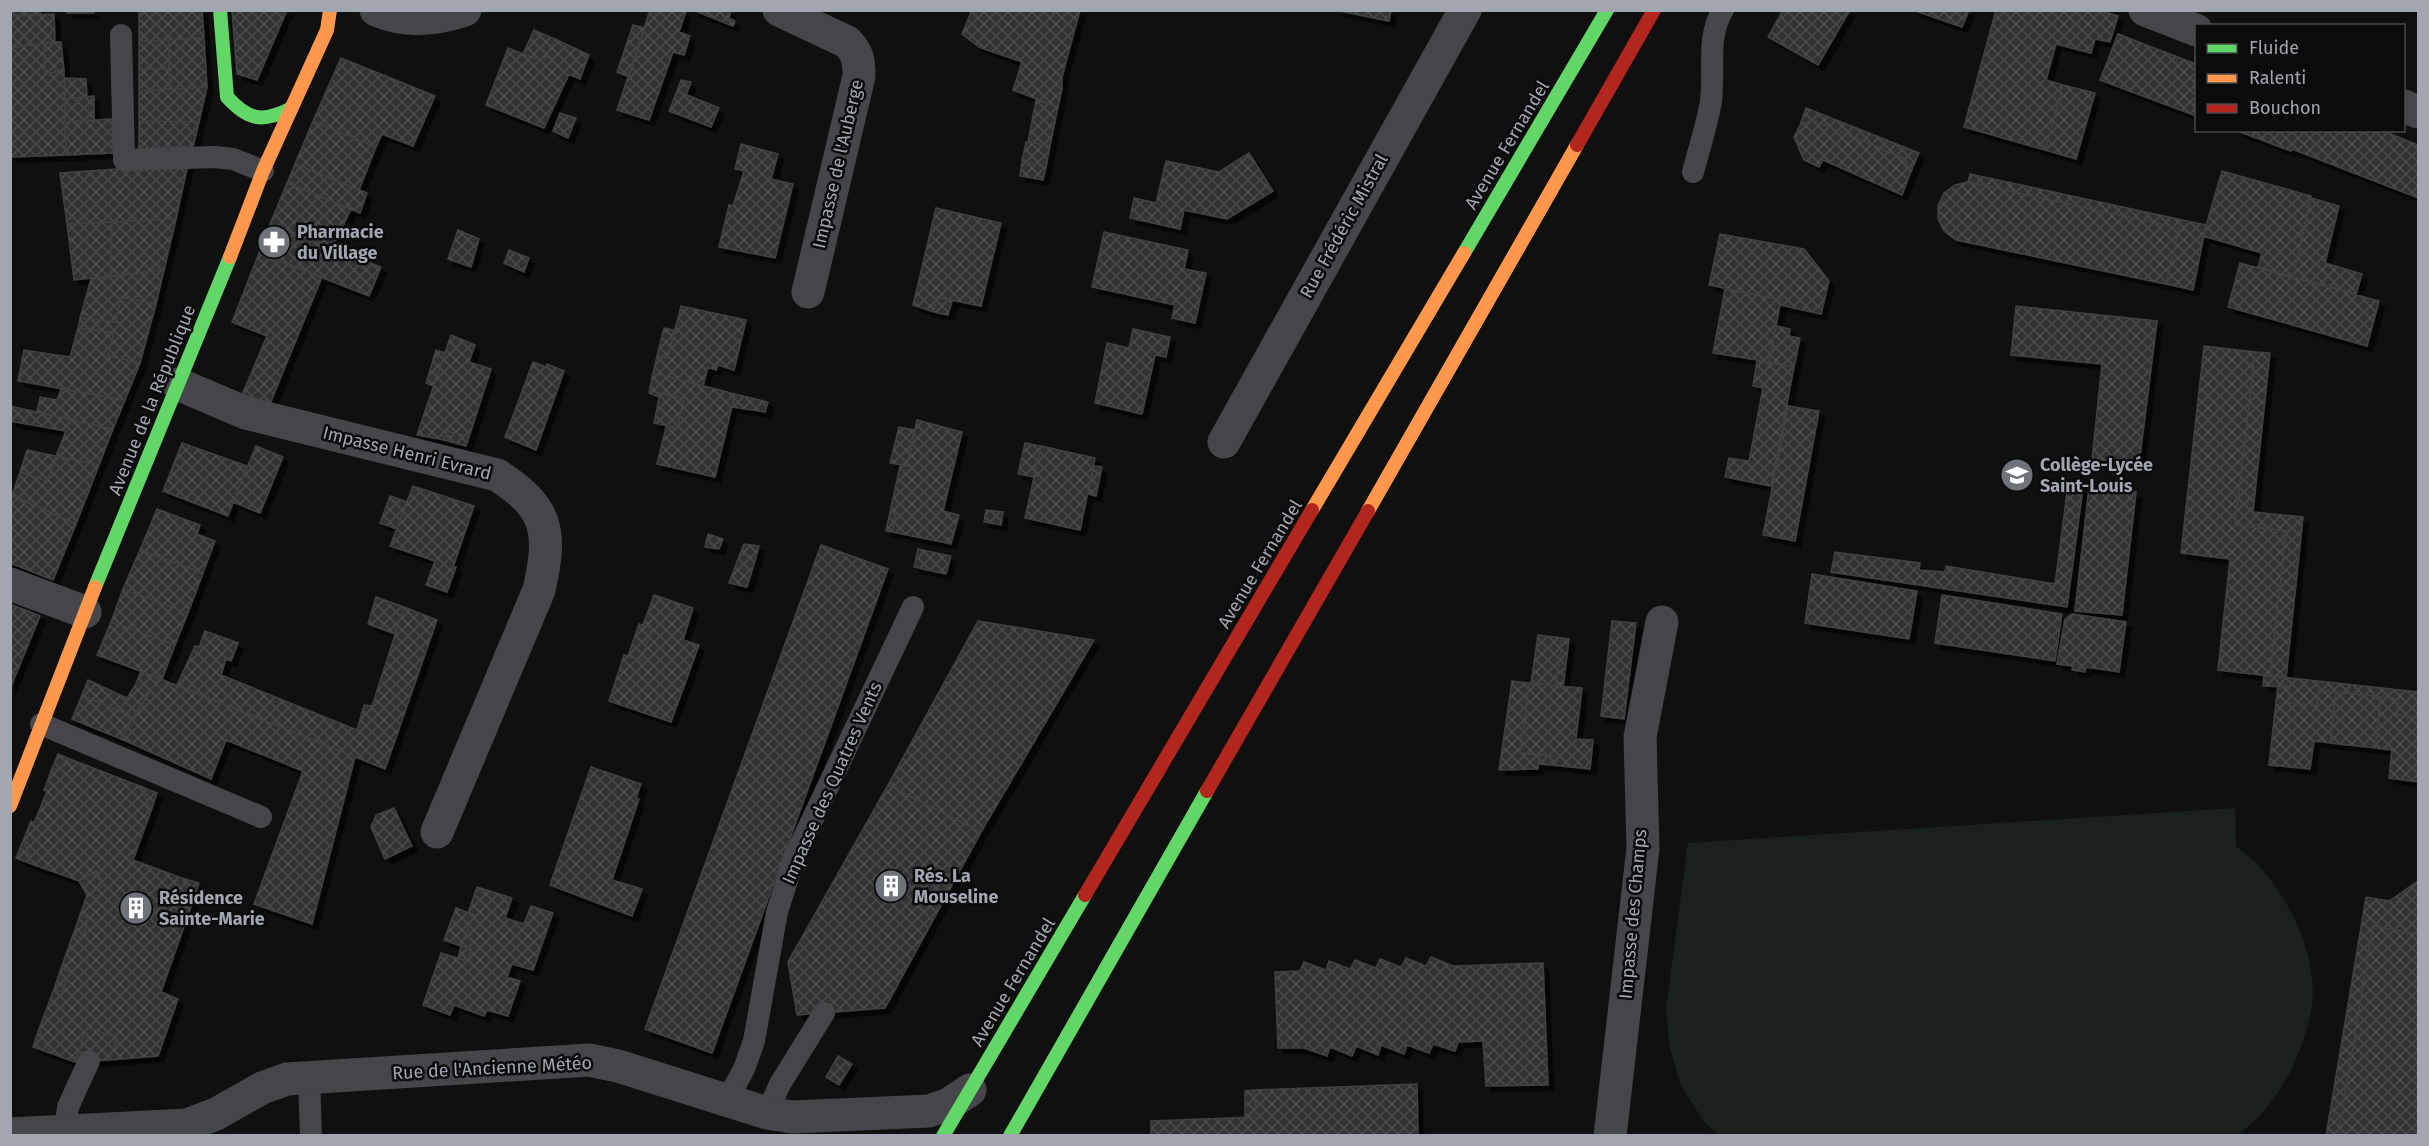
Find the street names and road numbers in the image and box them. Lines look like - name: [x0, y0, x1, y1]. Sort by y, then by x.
- street label: Impasse de l'Auberge: [808, 77, 868, 251]
- street label: Avenue Fernandel: [1460, 77, 1554, 213]
- street label: Rue Frédéric Mistral: [1295, 150, 1393, 302]
- street label: Avenue de la République: [104, 302, 200, 498]
- street label: Impasse Henri Evrard: [320, 421, 494, 485]
- street label: Avenue Fernandel: [1213, 496, 1307, 632]
- street label: Impasse des Quatres Vents: [777, 678, 887, 888]
- street label: Impasse des Champs: [1615, 828, 1651, 1000]
- street label: Avenue Fernandel: [966, 914, 1060, 1050]
- street label: Rue de l'Ancienne Météo: [392, 1052, 592, 1084]

